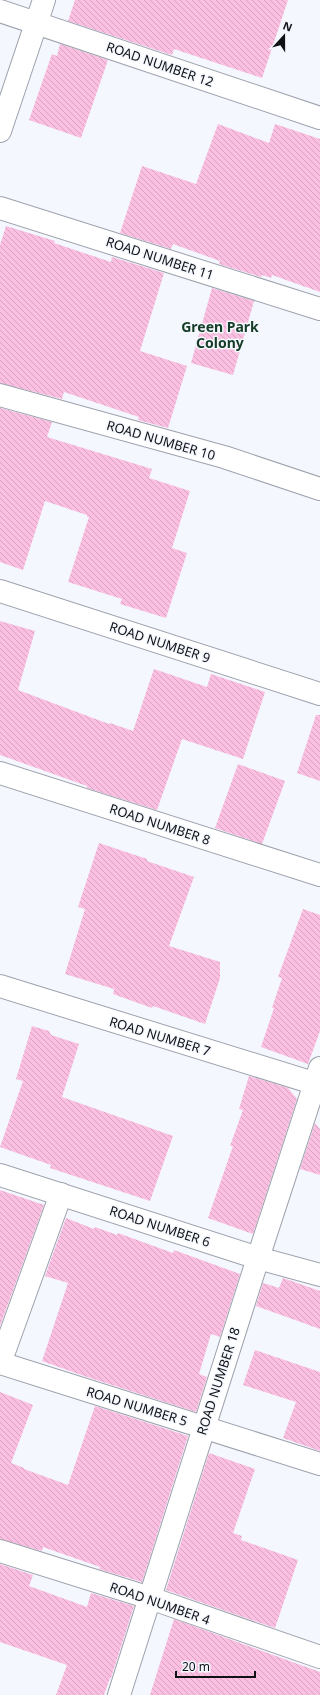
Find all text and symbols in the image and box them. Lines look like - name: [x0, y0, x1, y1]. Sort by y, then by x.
- north arrow: [264, 16, 304, 56]
- text: N: [281, 18, 295, 35]
- street label: ROAD NUMBER 12: [104, 37, 216, 91]
- street label: ROAD NUMBER 11: [104, 232, 216, 284]
- district label: Green Park Colony: [181, 317, 259, 352]
- street label: ROAD NUMBER 10: [105, 416, 217, 464]
- street label: ROAD NUMBER 9: [107, 617, 213, 667]
- street label: ROAD NUMBER 8: [107, 799, 213, 849]
- street label: ROAD NUMBER 7: [107, 1012, 213, 1060]
- street label: ROAD NUMBER 6: [107, 1201, 213, 1251]
- street label: ROAD NUMBER 18: [192, 1325, 244, 1437]
- street label: ROAD NUMBER 5: [84, 1382, 190, 1430]
- street label: ROAD NUMBER 4: [107, 1577, 213, 1629]
- scale bar: [176, 1653, 255, 1679]
- text: 20 m: [182, 1658, 210, 1675]

